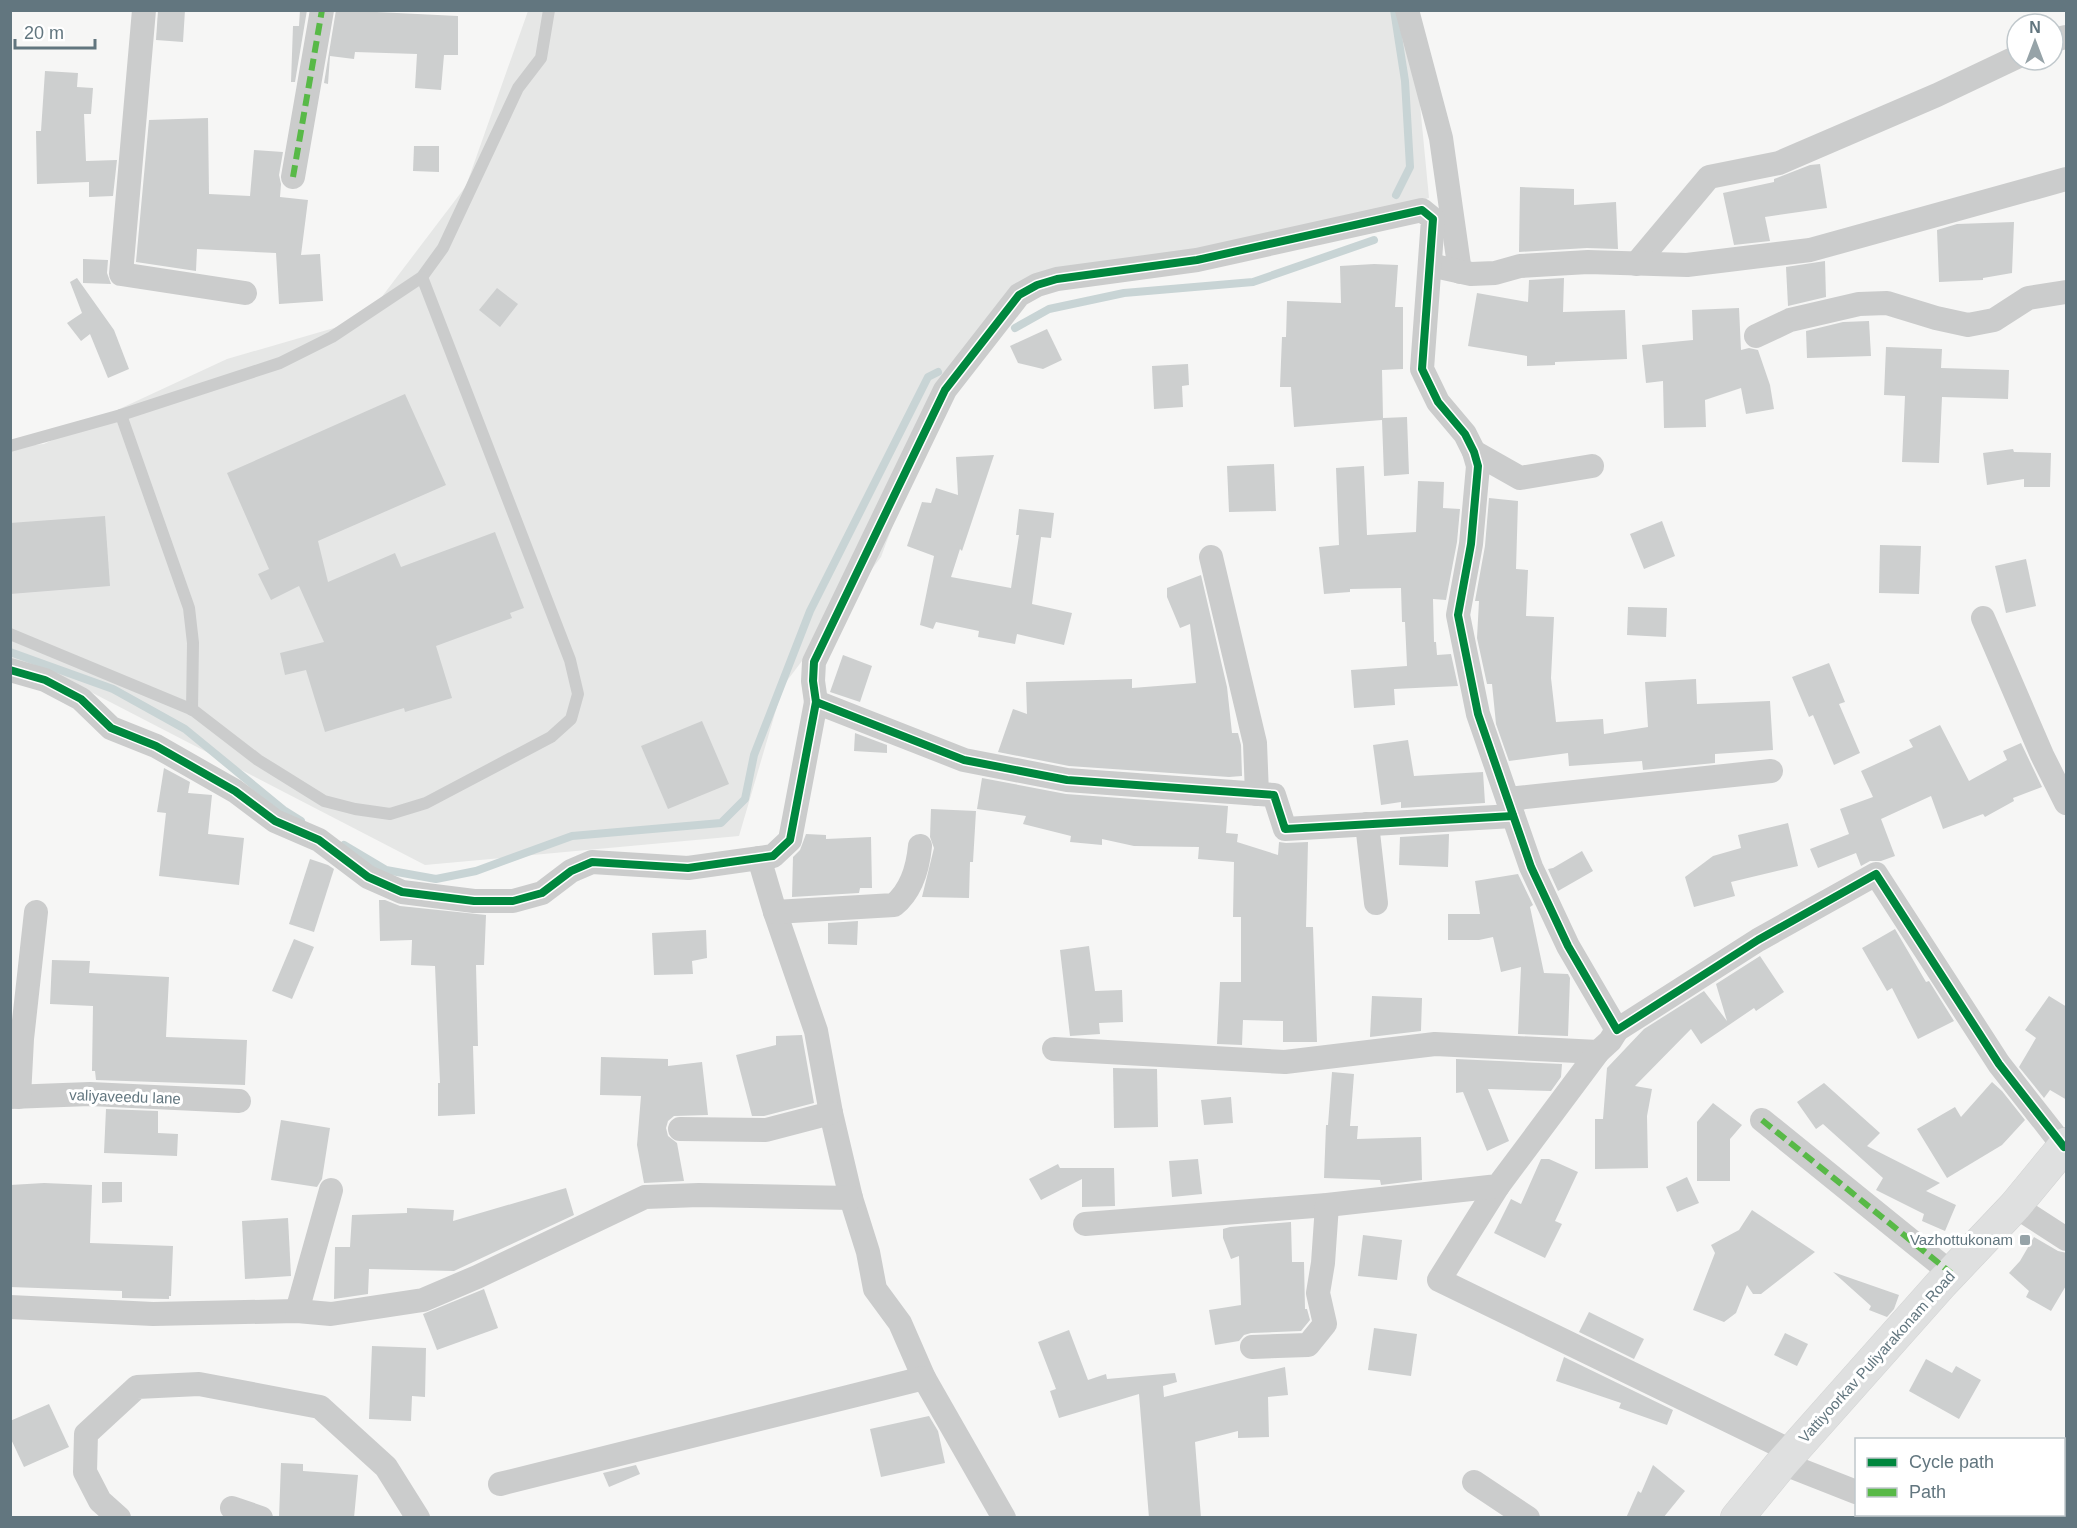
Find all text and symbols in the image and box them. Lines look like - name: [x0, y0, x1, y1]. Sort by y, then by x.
- scale bar: [15, 12, 94, 50]
- north arrow: [2005, 12, 2065, 72]
- text: N: [2029, 19, 2041, 36]
- text: 20 m: [24, 23, 64, 43]
- street label: valiyaveedu lane: [69, 1086, 181, 1107]
- place label: Vazhottukonam: [1910, 1231, 2013, 1248]
- marker: Vazhottukonam: [2018, 1233, 2032, 1247]
- street label: Vattiyoorkav Puliyarakonam Road: [1795, 1267, 1958, 1446]
- legend: [1855, 1438, 2065, 1516]
- text: Cycle path: [1909, 1452, 1994, 1472]
- text: Path: [1909, 1482, 1946, 1502]

